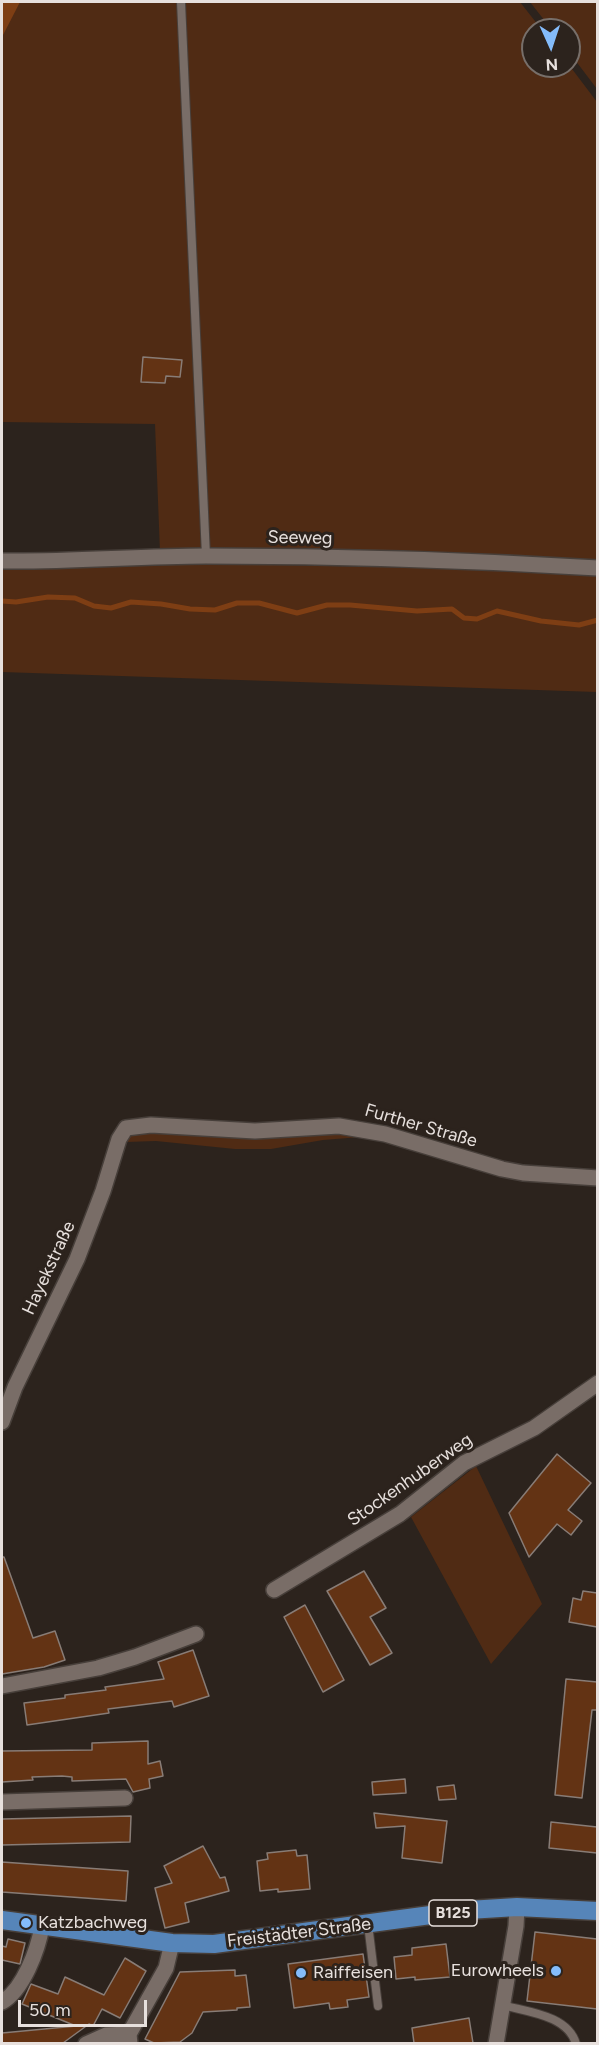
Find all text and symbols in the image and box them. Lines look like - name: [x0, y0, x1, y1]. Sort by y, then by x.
- north arrow: [521, 18, 581, 78]
- text: N: [545, 55, 559, 74]
- street label: Seeweg: [267, 527, 333, 549]
- street label: Further Straße: [362, 1100, 480, 1152]
- street label: Hayekstraße: [18, 1218, 80, 1318]
- street label: Stockenhuberweg: [343, 1429, 477, 1531]
- road number: B125: [429, 1900, 477, 1926]
- place label: Katzbachweg: [38, 1912, 147, 1934]
- street label: Freistädter Straße: [226, 1913, 372, 1953]
- marker: Katzbachweg: [19, 1916, 33, 1930]
- place label: Eurowheels: [451, 1960, 544, 1982]
- place label: Raiffeisen: [313, 1962, 393, 1984]
- marker: Eurowheels: [549, 1964, 563, 1978]
- marker: Raiffeisen: [294, 1966, 308, 1980]
- scale bar: [21, 1988, 150, 2026]
- text: 50 m: [29, 1999, 71, 2021]

